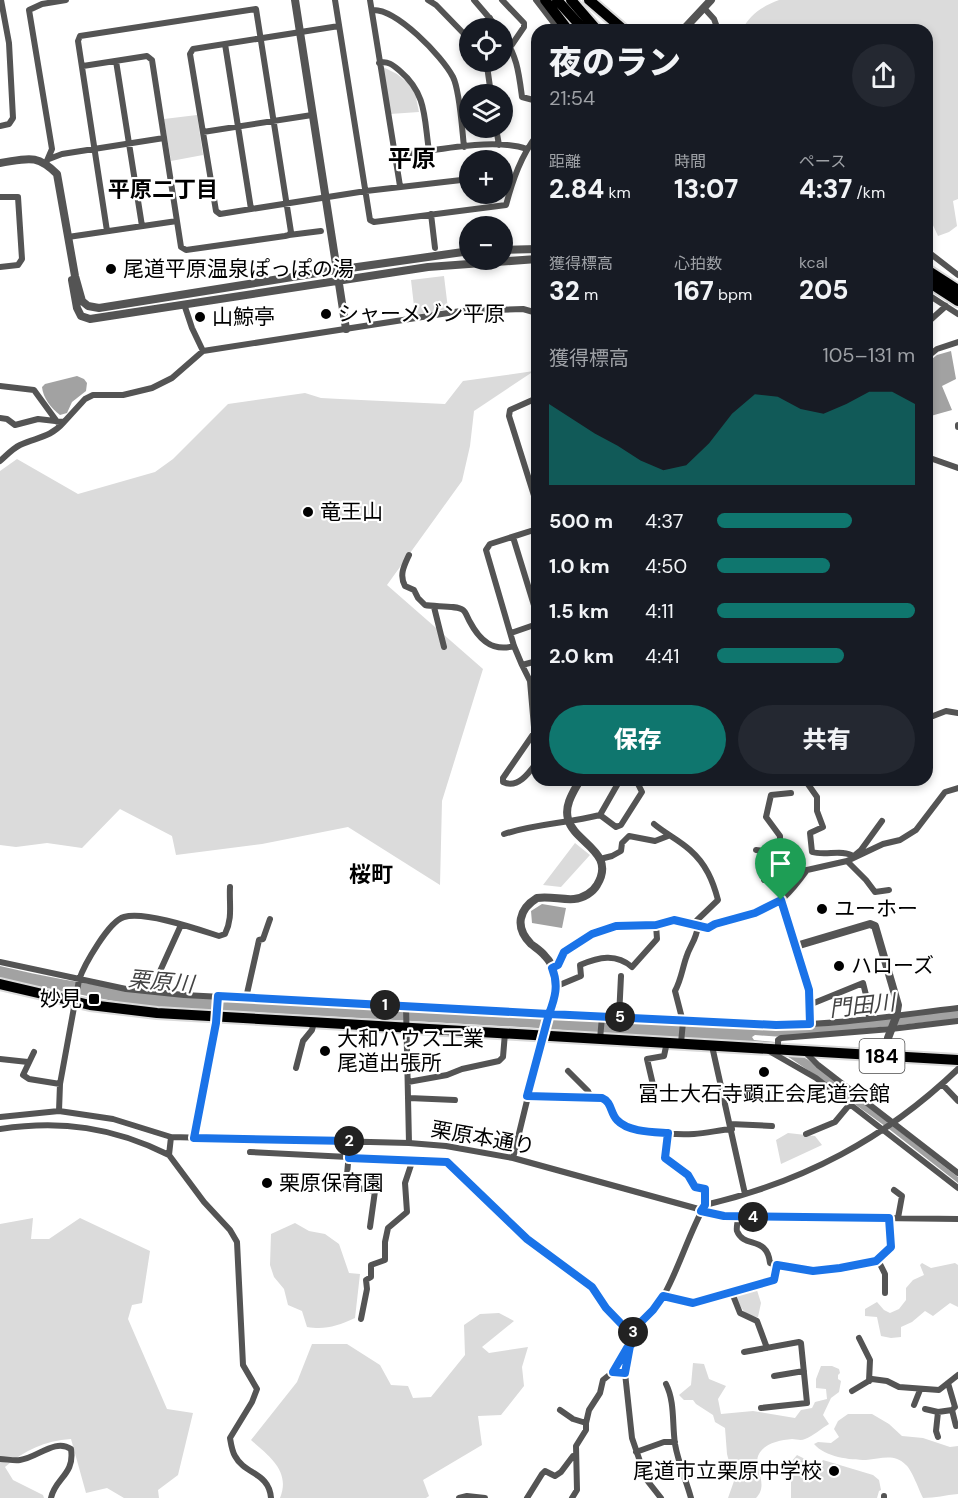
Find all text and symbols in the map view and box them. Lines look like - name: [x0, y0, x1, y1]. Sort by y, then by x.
- map controls: [459, 18, 513, 270]
- button: locate: [459, 18, 513, 72]
- text: 夜のラン: [549, 41, 681, 84]
- button: share: [852, 44, 915, 107]
- button: layers: [459, 84, 513, 138]
- text: 21:54: [549, 85, 595, 111]
- district label: 平原: [388, 143, 436, 174]
- button: +: [459, 150, 513, 204]
- text: 距離: [549, 151, 581, 172]
- text: 時間: [674, 151, 706, 172]
- text: ペース: [799, 151, 846, 172]
- text: 2.84: [549, 172, 604, 206]
- text: 13:07: [674, 172, 738, 206]
- text: 4:37: [799, 172, 852, 206]
- district label: 平原二丁目: [108, 175, 218, 204]
- text: km: [604, 182, 631, 203]
- text: /km: [852, 182, 885, 203]
- button: −: [459, 216, 513, 270]
- text: kcal: [799, 252, 828, 273]
- text: 獲得標高: [549, 253, 613, 274]
- text: 心拍数: [674, 253, 722, 274]
- place label: 尾道平原温泉ぽっぽの湯: [123, 255, 354, 283]
- marker: 尾道平原温泉ぽっぽの湯: [104, 262, 118, 276]
- text: 205: [799, 273, 849, 307]
- text: 32: [549, 274, 580, 308]
- text: 167: [674, 274, 714, 308]
- text: m: [580, 284, 598, 305]
- text: bpm: [714, 284, 752, 305]
- place label: シャーメゾン平原: [338, 300, 505, 328]
- place label: 山鯨亭: [212, 303, 275, 331]
- marker: シャーメゾン平原: [319, 307, 333, 321]
- marker: 山鯨亭: [193, 310, 207, 324]
- text: 105–131 m: [822, 342, 915, 368]
- text: 獲得標高: [549, 345, 629, 371]
- place label: 竜王山: [320, 498, 383, 526]
- marker: 竜王山: [301, 505, 315, 519]
- text: 500 m: [549, 508, 613, 534]
- text: 4:37: [645, 508, 683, 534]
- text: 1.0 km: [549, 553, 610, 579]
- text: 4:50: [645, 553, 687, 579]
- text: 1.5 km: [549, 598, 609, 624]
- text: 4:11: [645, 598, 674, 624]
- text: 2.0 km: [549, 643, 614, 669]
- text: 4:41: [645, 643, 680, 669]
- button: 保存: [549, 705, 726, 774]
- button: 共有: [738, 705, 915, 774]
- pin: [755, 838, 806, 900]
- icon: arrive: [764, 847, 797, 880]
- district label: 桜町: [349, 860, 393, 889]
- place label: ユーホー: [834, 895, 918, 923]
- marker: ユーホー: [815, 902, 829, 916]
- place label: ハローズ: [851, 952, 934, 980]
- marker: ハローズ: [832, 959, 846, 973]
- water label: 栗原川: [127, 964, 197, 999]
- place label: 妙見: [40, 985, 82, 1013]
- water label: 門田川: [828, 987, 898, 1023]
- pin: 1: [370, 990, 400, 1020]
- marker: 妙見: [87, 992, 101, 1006]
- text: 1: [382, 994, 388, 1015]
- pin: 5: [605, 1002, 635, 1032]
- text: 5: [615, 1006, 625, 1027]
- place label: 大和ハウス工業 尾道出張所: [337, 1025, 484, 1077]
- road number: 184: [860, 1039, 904, 1073]
- marker: 大和ハウス工業 尾道出張所: [318, 1044, 332, 1058]
- marker: 冨士大石寺顕正会尾道会館: [757, 1065, 771, 1079]
- place label: 冨士大石寺顕正会尾道会館: [638, 1080, 890, 1108]
- street label: 栗原本通り: [429, 1115, 537, 1161]
- pin: 2: [334, 1126, 364, 1156]
- text: 2: [344, 1130, 354, 1151]
- place label: 栗原保育園: [279, 1169, 384, 1197]
- marker: 栗原保育園: [260, 1176, 274, 1190]
- pin: 4: [738, 1202, 768, 1232]
- text: 4: [748, 1206, 758, 1227]
- pin: 3: [618, 1317, 648, 1347]
- text: 3: [628, 1321, 638, 1342]
- place label: 尾道市立栗原中学校: [633, 1457, 822, 1485]
- marker: 尾道市立栗原中学校: [827, 1464, 841, 1478]

